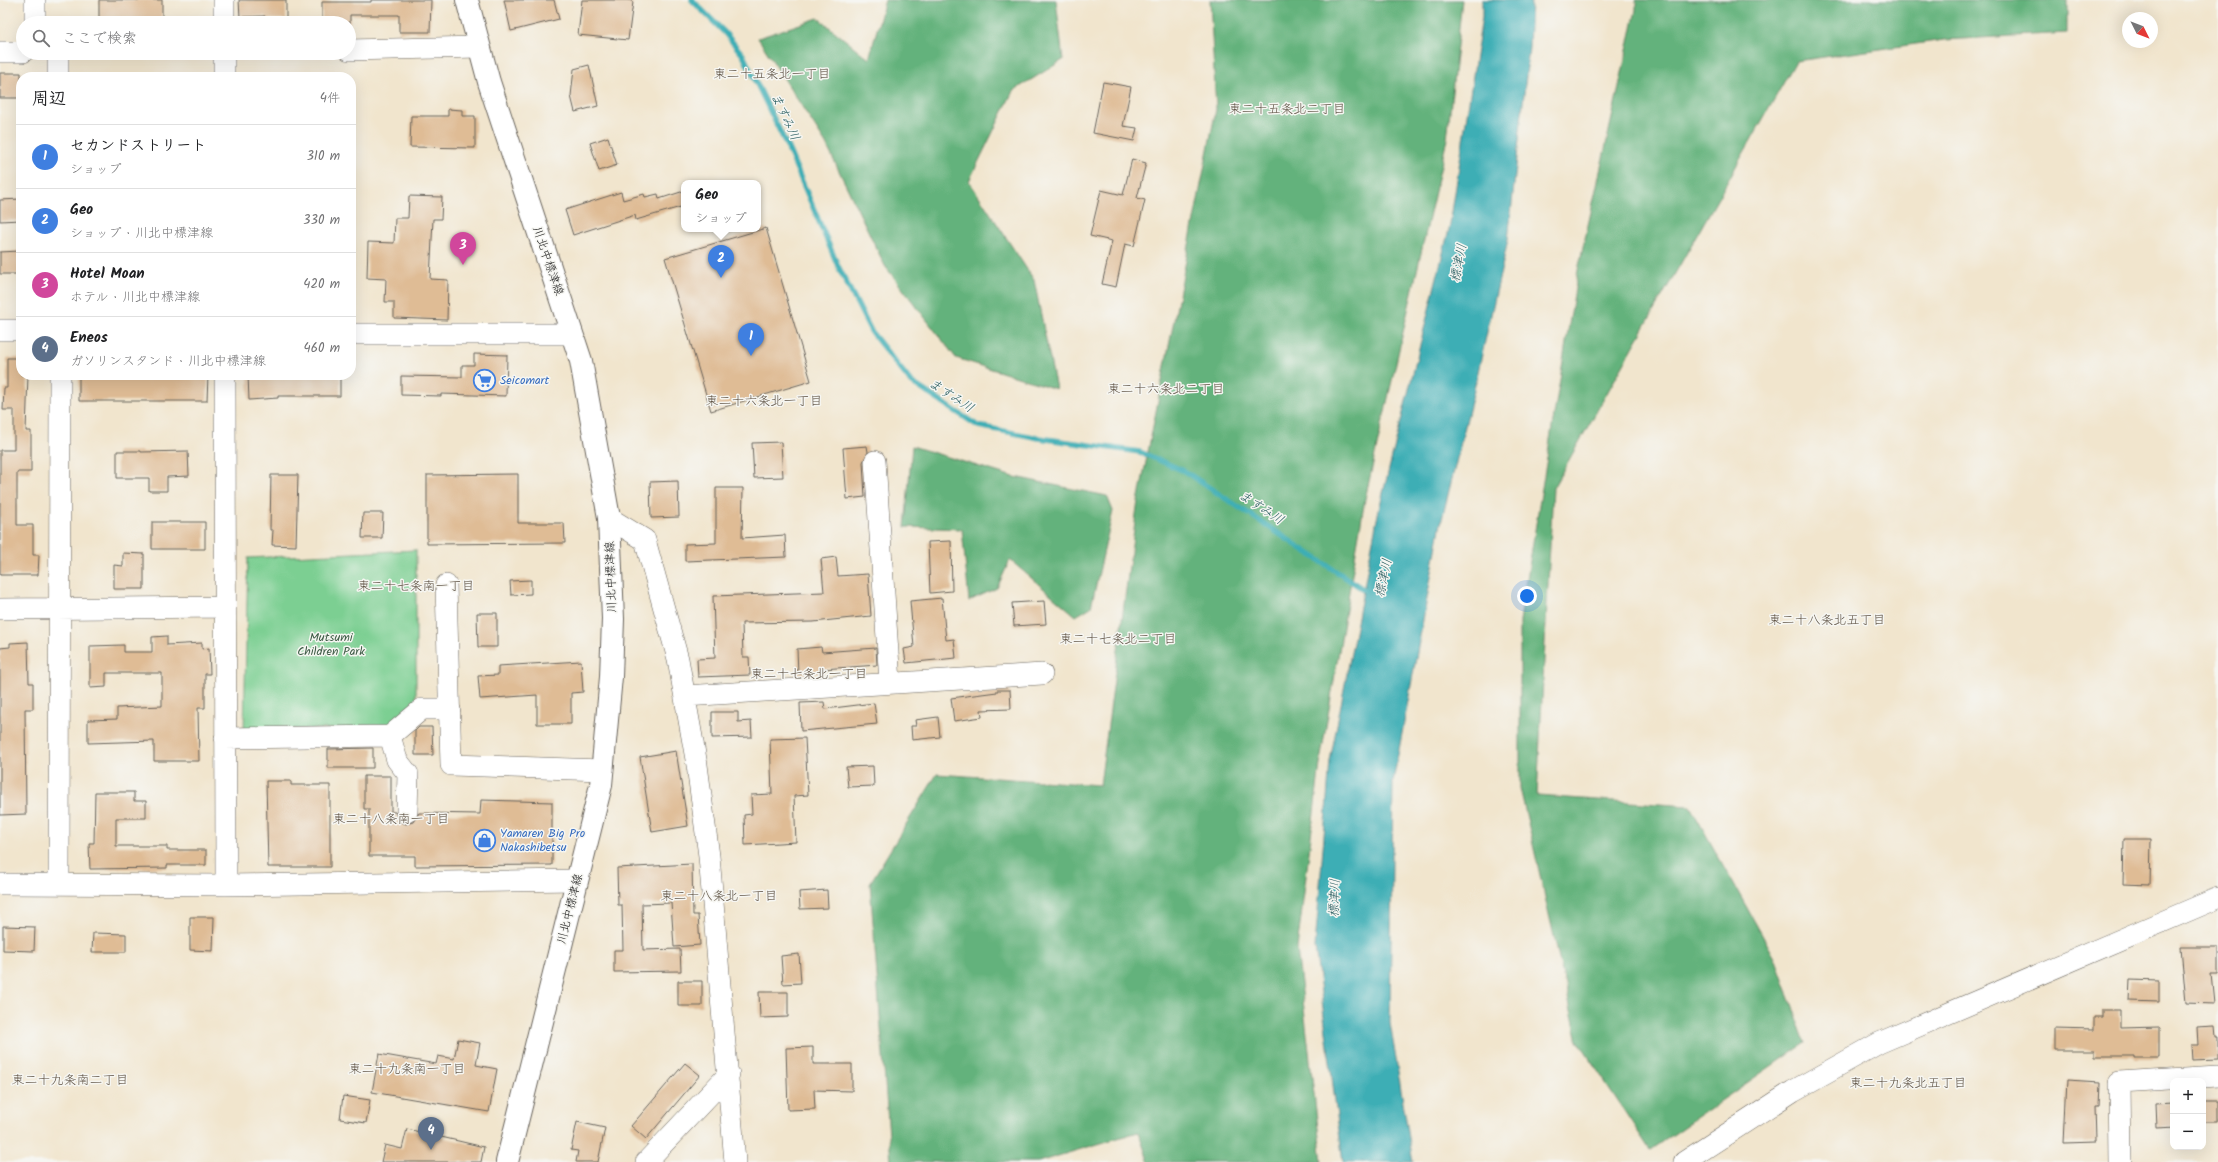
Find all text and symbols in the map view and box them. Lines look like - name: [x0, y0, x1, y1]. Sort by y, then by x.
- north arrow: [2122, 12, 2158, 48]
- search box: [16, 16, 356, 60]
- icon: search: [30, 27, 52, 49]
- text: ここで検索: [62, 27, 137, 51]
- district label: 東二十五条北一丁目: [713, 64, 831, 85]
- text: 周辺: [32, 86, 66, 113]
- text: 4件: [320, 88, 340, 109]
- water label: ますみ川: [765, 89, 805, 145]
- district label: 東二十五条北二丁目: [1228, 99, 1346, 120]
- text: セカンドストリート: [70, 134, 206, 158]
- text: 1: [43, 146, 47, 167]
- text: 310 m: [306, 146, 340, 167]
- text: ショップ: [70, 159, 121, 180]
- popup: [681, 180, 761, 232]
- text: Geo: [695, 183, 718, 207]
- text: Geo: [70, 198, 93, 222]
- text: ショップ: [695, 208, 747, 229]
- text: 2: [41, 210, 49, 231]
- text: 330 m: [303, 210, 340, 231]
- text: ショップ · 川北中標津線: [70, 223, 213, 244]
- street label: 川北中標津線: [527, 224, 569, 298]
- pin: 3: [450, 232, 476, 265]
- water label: 標津川: [1445, 242, 1473, 284]
- pin: 2: [708, 245, 734, 278]
- text: Hotel Moan: [70, 262, 145, 286]
- text: 3: [41, 274, 49, 295]
- text: 420 m: [303, 274, 340, 295]
- text: ホテル · 川北中標津線: [70, 287, 200, 308]
- pin: 1: [738, 323, 764, 356]
- text: Eneos: [70, 326, 108, 350]
- text: 4: [41, 338, 49, 359]
- text: 460 m: [304, 338, 340, 359]
- text: ガソリンスタンド · 川北中標津線: [70, 351, 266, 372]
- supermarket icon: Seicomart: [471, 367, 497, 393]
- place label: Seicomart: [500, 371, 550, 390]
- water label: ますみ川: [924, 373, 978, 419]
- district label: 東二十六条北二丁目: [1107, 379, 1225, 400]
- district label: 東二十六条北一丁目: [705, 391, 823, 412]
- water label: ますみ川: [1234, 485, 1288, 531]
- street label: 川北中標津線: [600, 541, 622, 613]
- water label: 標津川: [1370, 557, 1398, 599]
- district label: 東二十七条南一丁目: [357, 576, 475, 597]
- your location: [1517, 586, 1537, 606]
- district label: 東二十八条北五丁目: [1768, 610, 1886, 631]
- park label: Mutsumi Children Park: [297, 628, 365, 661]
- district label: 東二十七条北二丁目: [1059, 629, 1177, 650]
- district label: 東二十七条北一丁目: [750, 664, 868, 685]
- district label: 東二十八条南一丁目: [332, 809, 450, 830]
- place label: Yamaren Big Pro Nakashibetsu: [500, 824, 585, 857]
- shop icon: Yamaren Big Pro Nakashibetsu: [471, 827, 497, 853]
- street label: 川北中標津線: [552, 872, 588, 946]
- water label: 標津川: [1324, 878, 1346, 918]
- district label: 東二十八条北一丁目: [660, 886, 778, 907]
- district label: 東二十九条南一丁目: [348, 1059, 466, 1080]
- district label: 東二十九条南二丁目: [11, 1070, 129, 1091]
- district label: 東二十九条北五丁目: [1849, 1073, 1967, 1094]
- map controls: [2170, 1078, 2206, 1150]
- button: +: [2170, 1078, 2206, 1114]
- button: −: [2170, 1114, 2206, 1150]
- pin: 4: [418, 1117, 444, 1150]

